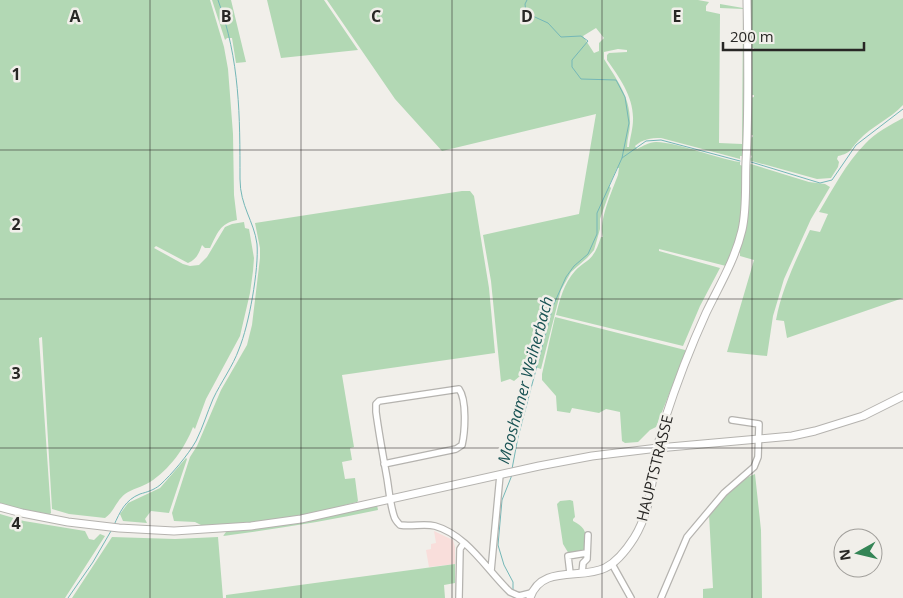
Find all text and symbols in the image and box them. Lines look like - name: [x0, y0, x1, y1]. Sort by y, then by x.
- text: A: [69, 5, 81, 27]
- text: B: [221, 5, 231, 27]
- text: C: [371, 5, 381, 27]
- text: D: [521, 5, 533, 27]
- text: E: [673, 5, 682, 27]
- scale bar: [723, 20, 864, 52]
- text: 200 m: [730, 26, 774, 46]
- text: 1: [11, 63, 21, 85]
- text: 2: [11, 213, 21, 235]
- water label: Mooshamer Weiherbach: [492, 294, 558, 466]
- text: 3: [11, 362, 21, 384]
- street label: HAUPTSTRASSE: [631, 413, 677, 523]
- text: 4: [11, 512, 21, 534]
- north arrow: [833, 528, 883, 578]
- text: N: [834, 548, 855, 562]

